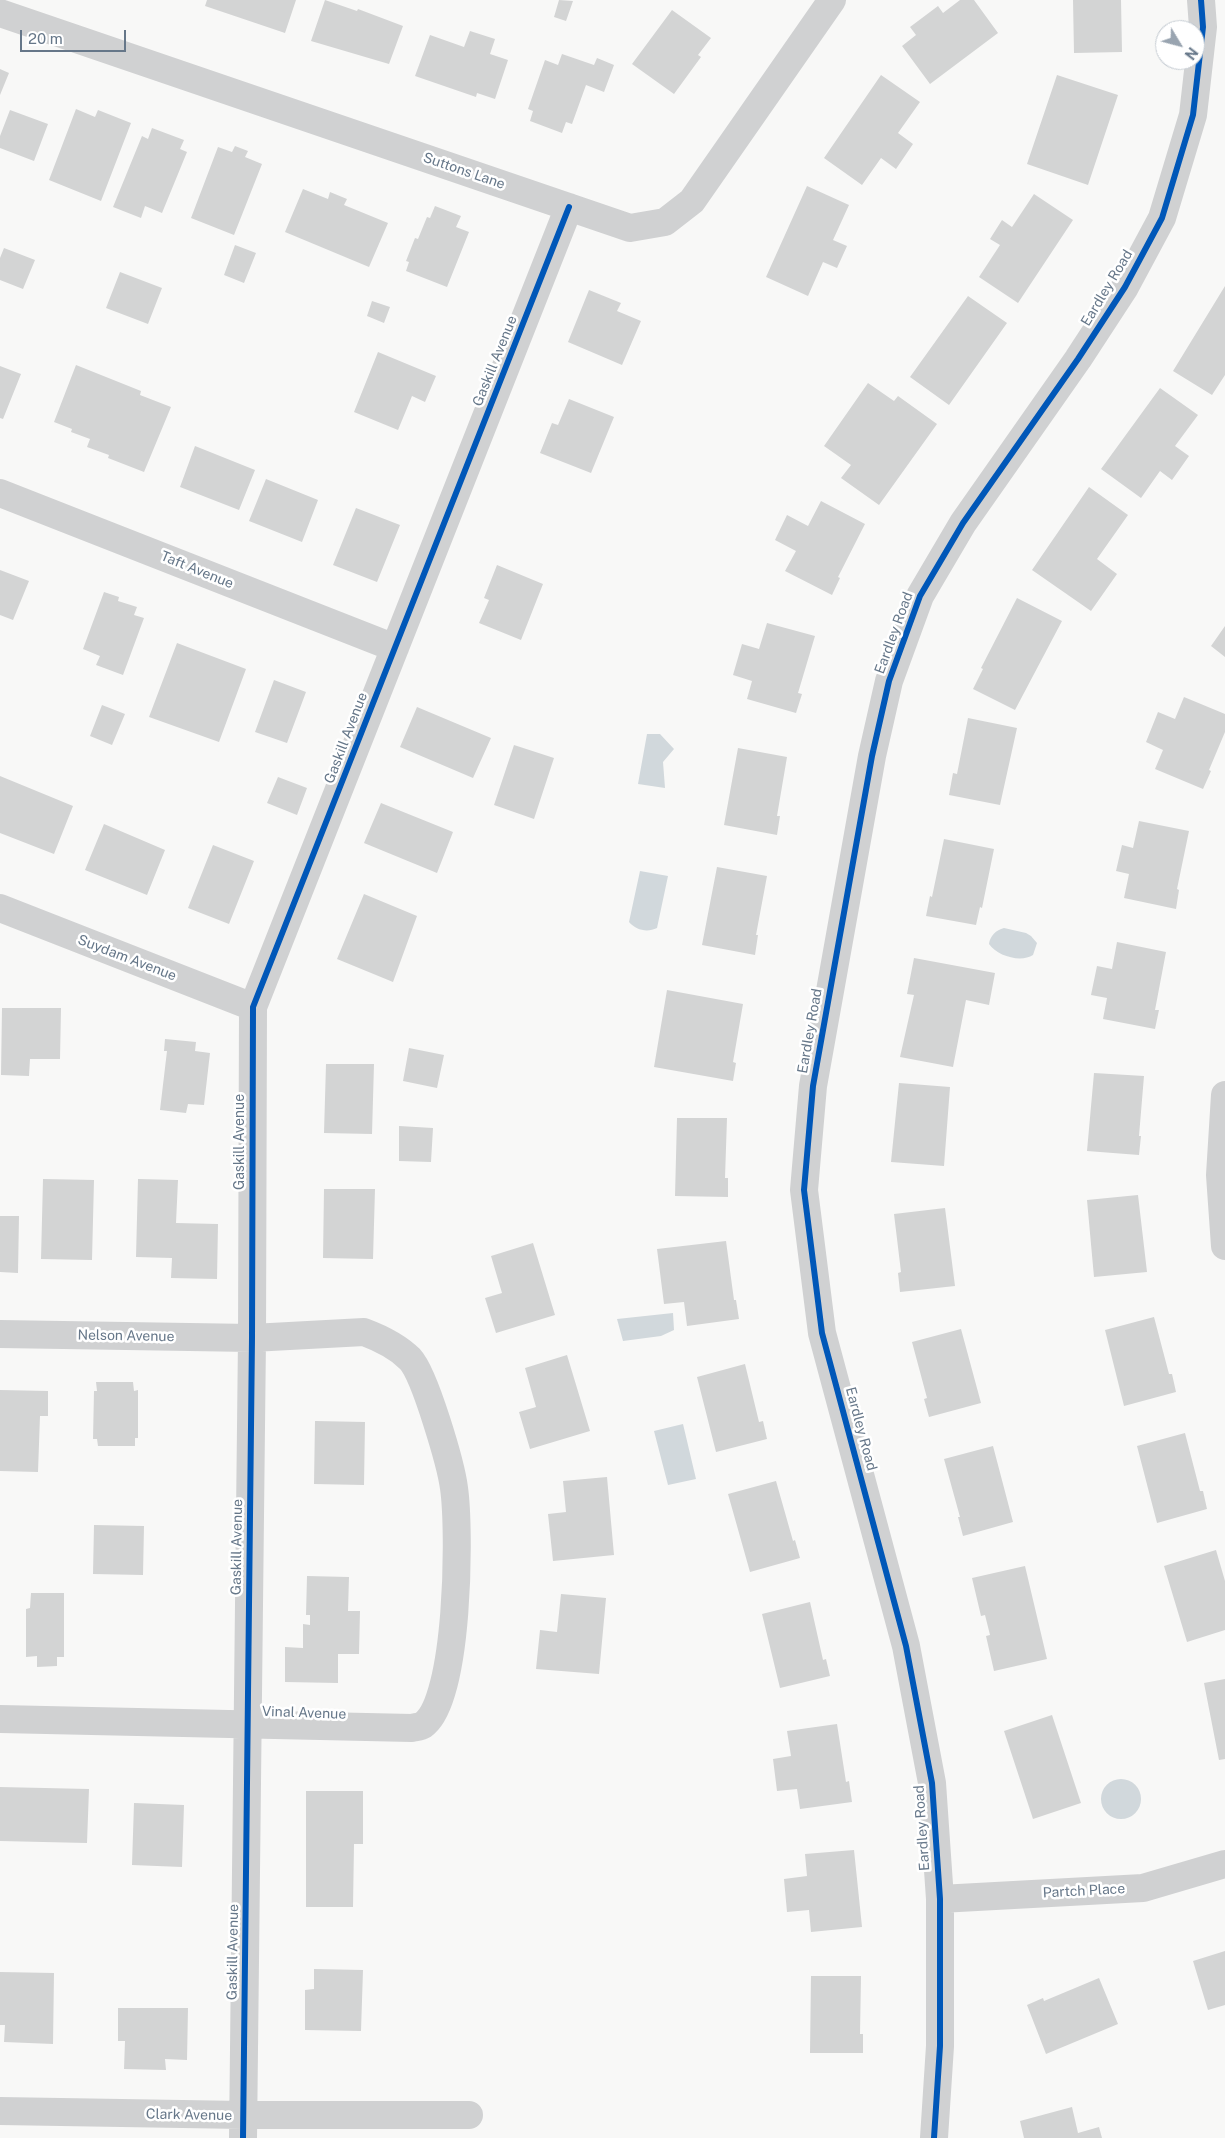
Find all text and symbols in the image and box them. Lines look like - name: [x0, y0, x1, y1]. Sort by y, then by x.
- scale bar: [22, 20, 129, 52]
- north arrow: [1155, 20, 1205, 70]
- text: 20 m: [28, 30, 63, 47]
- text: N: [1182, 44, 1201, 63]
- street label: Suttons Lane: [421, 149, 507, 193]
- street label: Eardley Road: [1078, 247, 1136, 329]
- street label: Gaskill Avenue: [469, 313, 521, 409]
- street label: Taft Avenue: [158, 548, 236, 592]
- street label: Eardley Road: [871, 590, 917, 676]
- street label: Gaskill Avenue: [321, 690, 371, 786]
- street label: Suydam Avenue: [75, 931, 179, 985]
- street label: Eardley Road: [794, 987, 826, 1075]
- street label: Gaskill Avenue: [232, 1094, 248, 1190]
- street label: Nelson Avenue: [77, 1327, 175, 1345]
- street label: Eardley Road: [842, 1385, 880, 1473]
- street label: Gaskill Avenue: [228, 1499, 246, 1595]
- street label: Vinal Avenue: [261, 1703, 347, 1723]
- street label: Eardley Road: [911, 1785, 933, 1871]
- street label: Partch Place: [1042, 1880, 1126, 1902]
- street label: Gaskill Avenue: [224, 1904, 242, 2000]
- street label: Clark Avenue: [146, 2106, 232, 2124]

